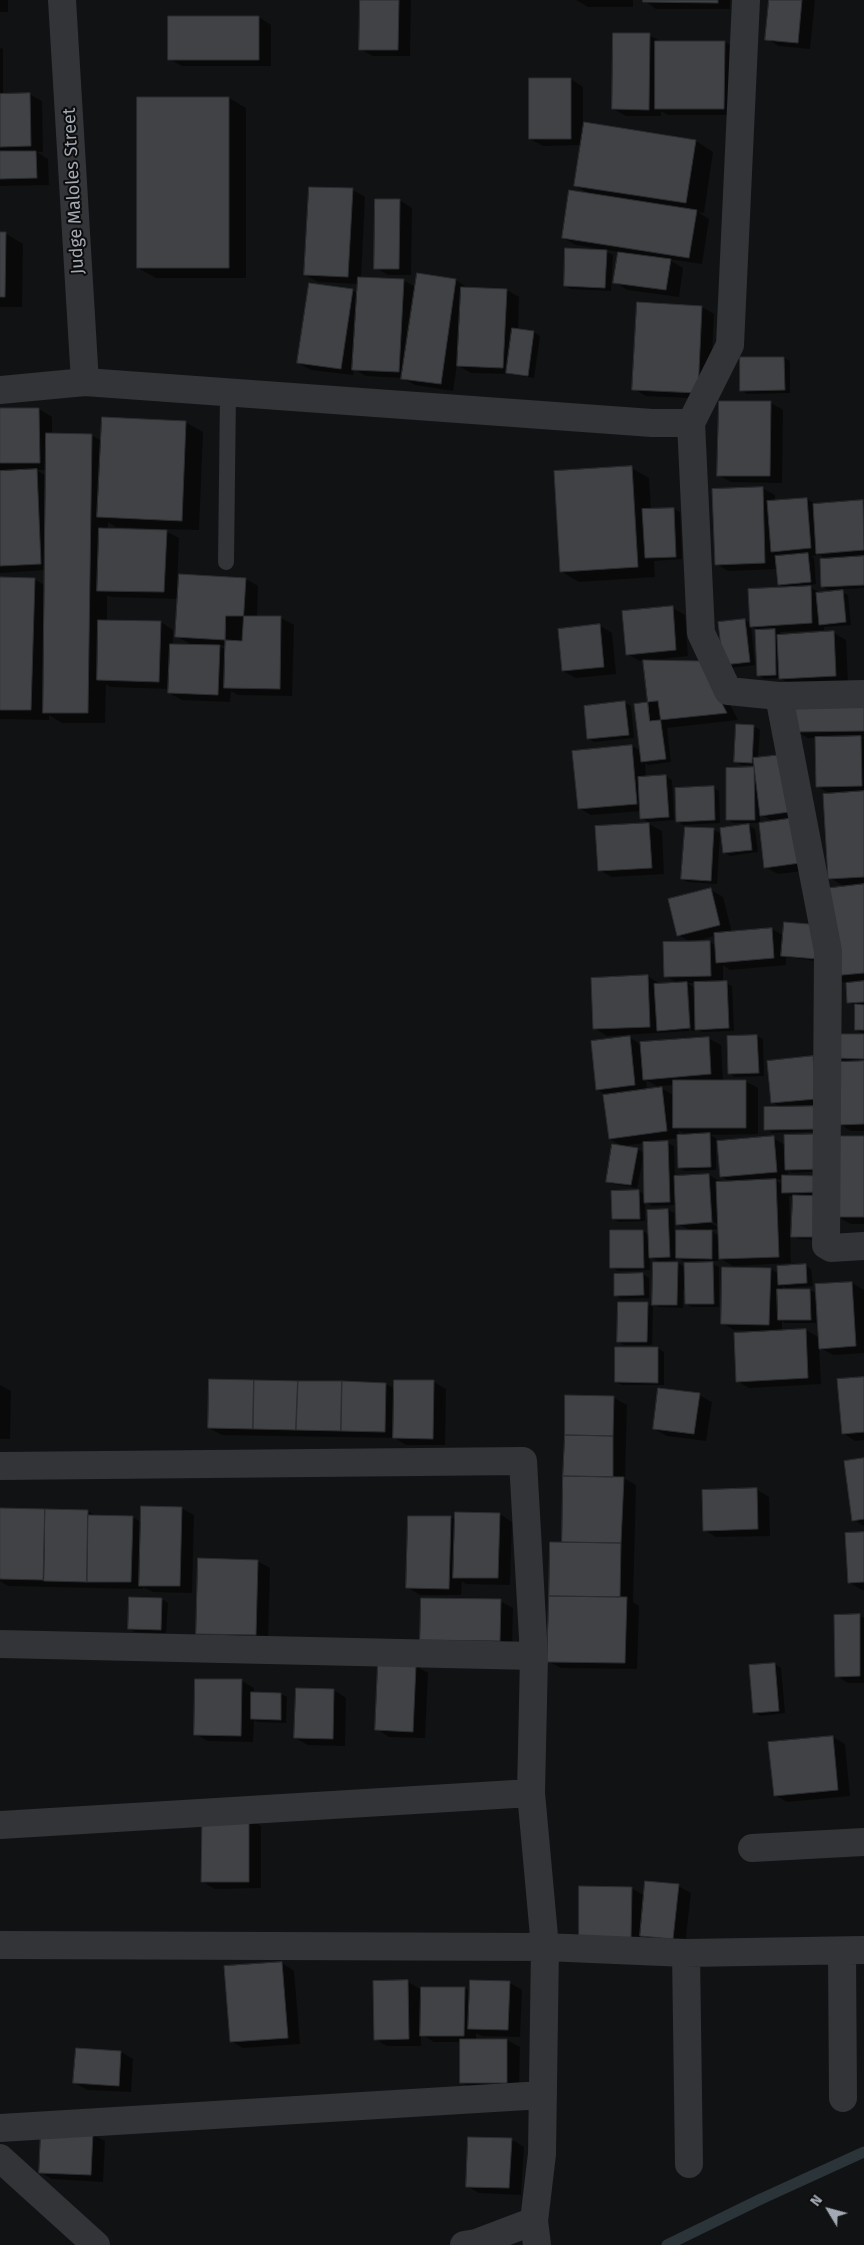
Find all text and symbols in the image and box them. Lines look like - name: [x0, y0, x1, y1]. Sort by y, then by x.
- street label: Judge Maloles Street: [59, 107, 89, 275]
- north arrow: [804, 2185, 854, 2235]
- text: N: [807, 2192, 826, 2210]

